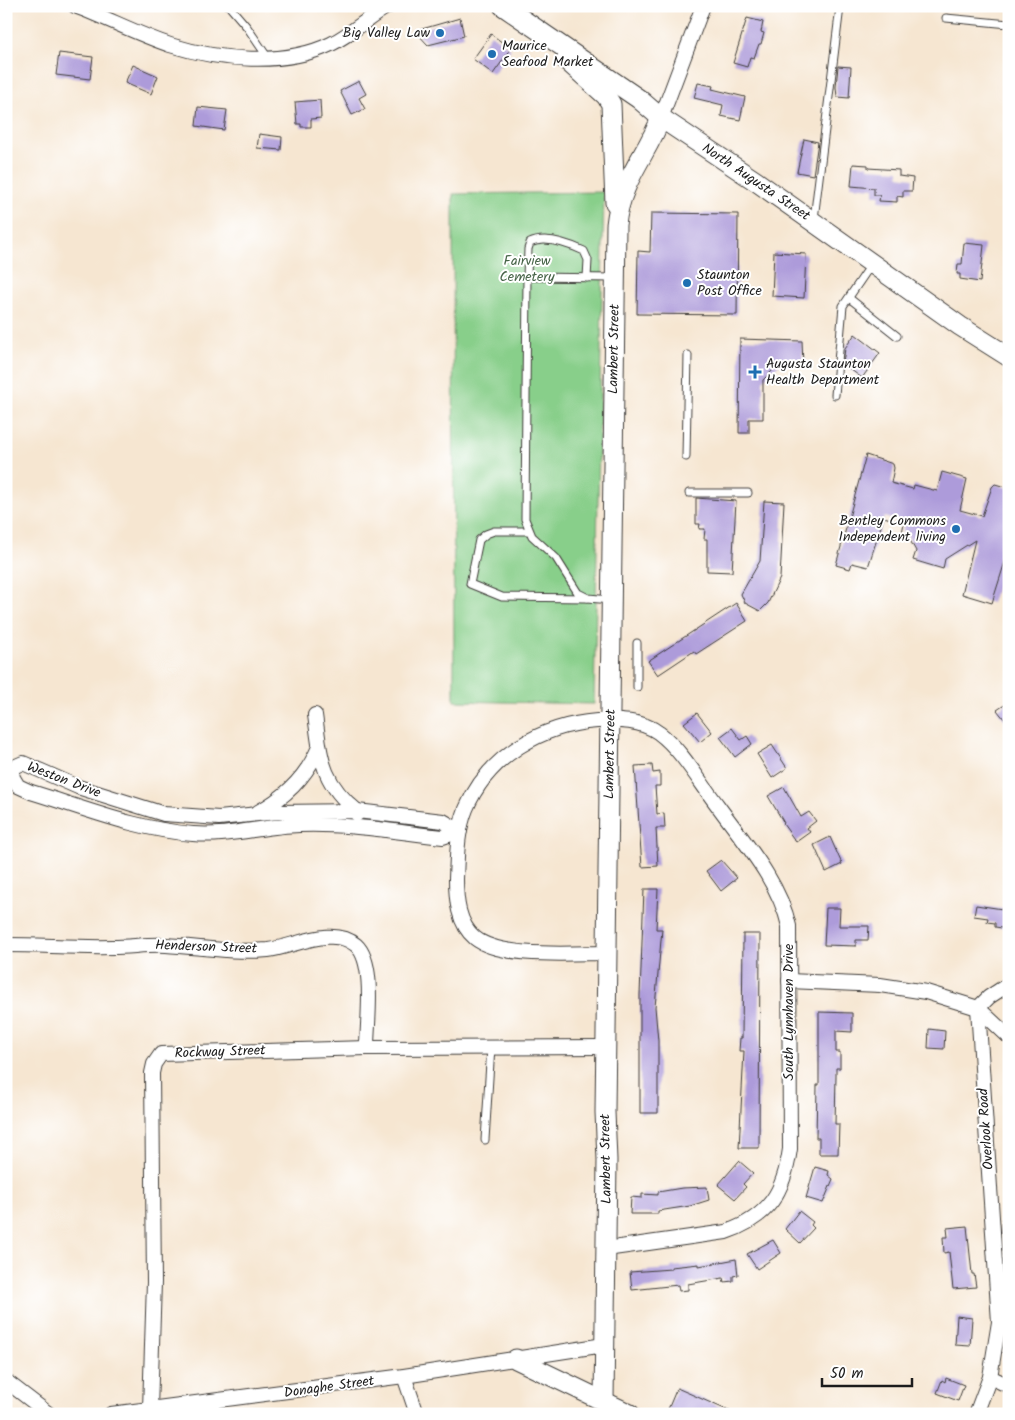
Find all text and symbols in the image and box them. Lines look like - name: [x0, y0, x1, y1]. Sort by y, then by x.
- place label: Big Valley Law: [343, 22, 431, 44]
- marker: Big Valley Law: [434, 27, 446, 39]
- place label: Maurice Seafood Market: [502, 35, 594, 73]
- marker: Maurice Seafood Market: [486, 48, 498, 60]
- street label: North Augusta Street: [697, 137, 815, 227]
- park label: Fairview Cemetery: [499, 250, 555, 288]
- place label: Staunton Post Office: [697, 264, 762, 302]
- marker: Staunton Post Office: [681, 277, 693, 289]
- street label: Lambert Street: [602, 303, 626, 394]
- place label: Augusta Staunton Health Department: [766, 353, 880, 391]
- marker: Augusta Staunton Health Department: [748, 365, 762, 379]
- place label: Bentley Commons Independent living: [839, 510, 946, 548]
- marker: Bentley Commons Independent living: [950, 523, 962, 535]
- street label: Lambert Street: [598, 708, 622, 799]
- street label: Weston Drive: [24, 756, 105, 804]
- street label: Henderson Street: [155, 934, 258, 960]
- street label: South Lynnhaven Drive: [778, 943, 800, 1080]
- street label: Rockway Street: [174, 1039, 266, 1065]
- street label: Overlook Road: [972, 1086, 1000, 1171]
- street label: Lambert Street: [594, 1113, 618, 1204]
- scale bar: [822, 1355, 912, 1387]
- text: 50 m: [830, 1362, 864, 1386]
- street label: Donaghe Street: [282, 1370, 376, 1404]

